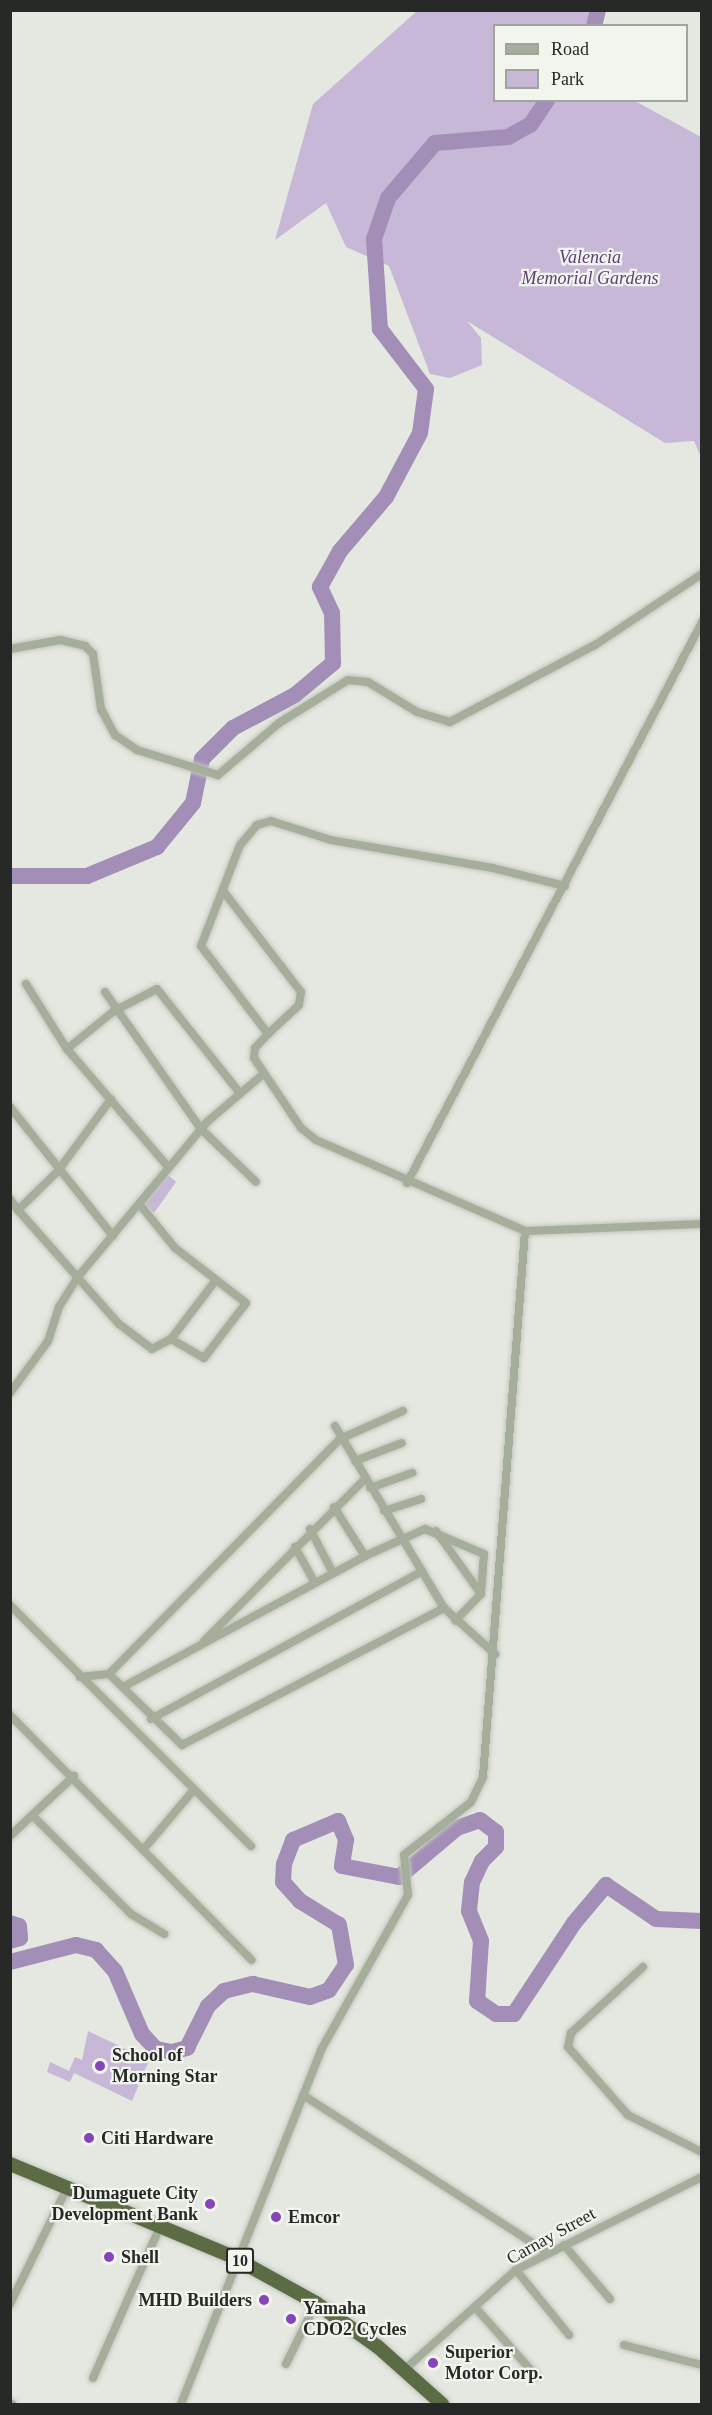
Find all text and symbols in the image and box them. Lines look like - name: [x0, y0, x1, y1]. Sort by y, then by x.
- legend: [493, 24, 688, 102]
- text: Road: [551, 39, 589, 59]
- text: Park: [551, 69, 584, 89]
- park label: Valencia Memorial Gardens: [522, 247, 658, 290]
- place label: School of Morning Star: [112, 2045, 217, 2088]
- marker: School of Morning Star: [93, 2059, 107, 2073]
- place label: Citi Hardware: [101, 2127, 213, 2149]
- marker: Citi Hardware: [82, 2131, 96, 2145]
- place label: Dumaguete City Development Bank: [51, 2183, 198, 2226]
- marker: Dumaguete City Development Bank: [203, 2197, 217, 2211]
- street label: Carnay Street: [503, 2203, 599, 2269]
- place label: Emcor: [288, 2206, 340, 2228]
- marker: Emcor: [269, 2210, 283, 2224]
- place label: Shell: [121, 2246, 159, 2268]
- road number: 10: [225, 2248, 255, 2274]
- marker: Shell: [102, 2250, 116, 2264]
- place label: MHD Builders: [138, 2289, 252, 2311]
- marker: MHD Builders: [257, 2293, 271, 2307]
- place label: Yamaha CDO2 Cycles: [303, 2298, 406, 2340]
- marker: Yamaha CDO2 Cycles: [284, 2312, 298, 2326]
- place label: Superior Motor Corp.: [445, 2342, 543, 2384]
- marker: Superior Motor Corp.: [426, 2356, 440, 2370]

